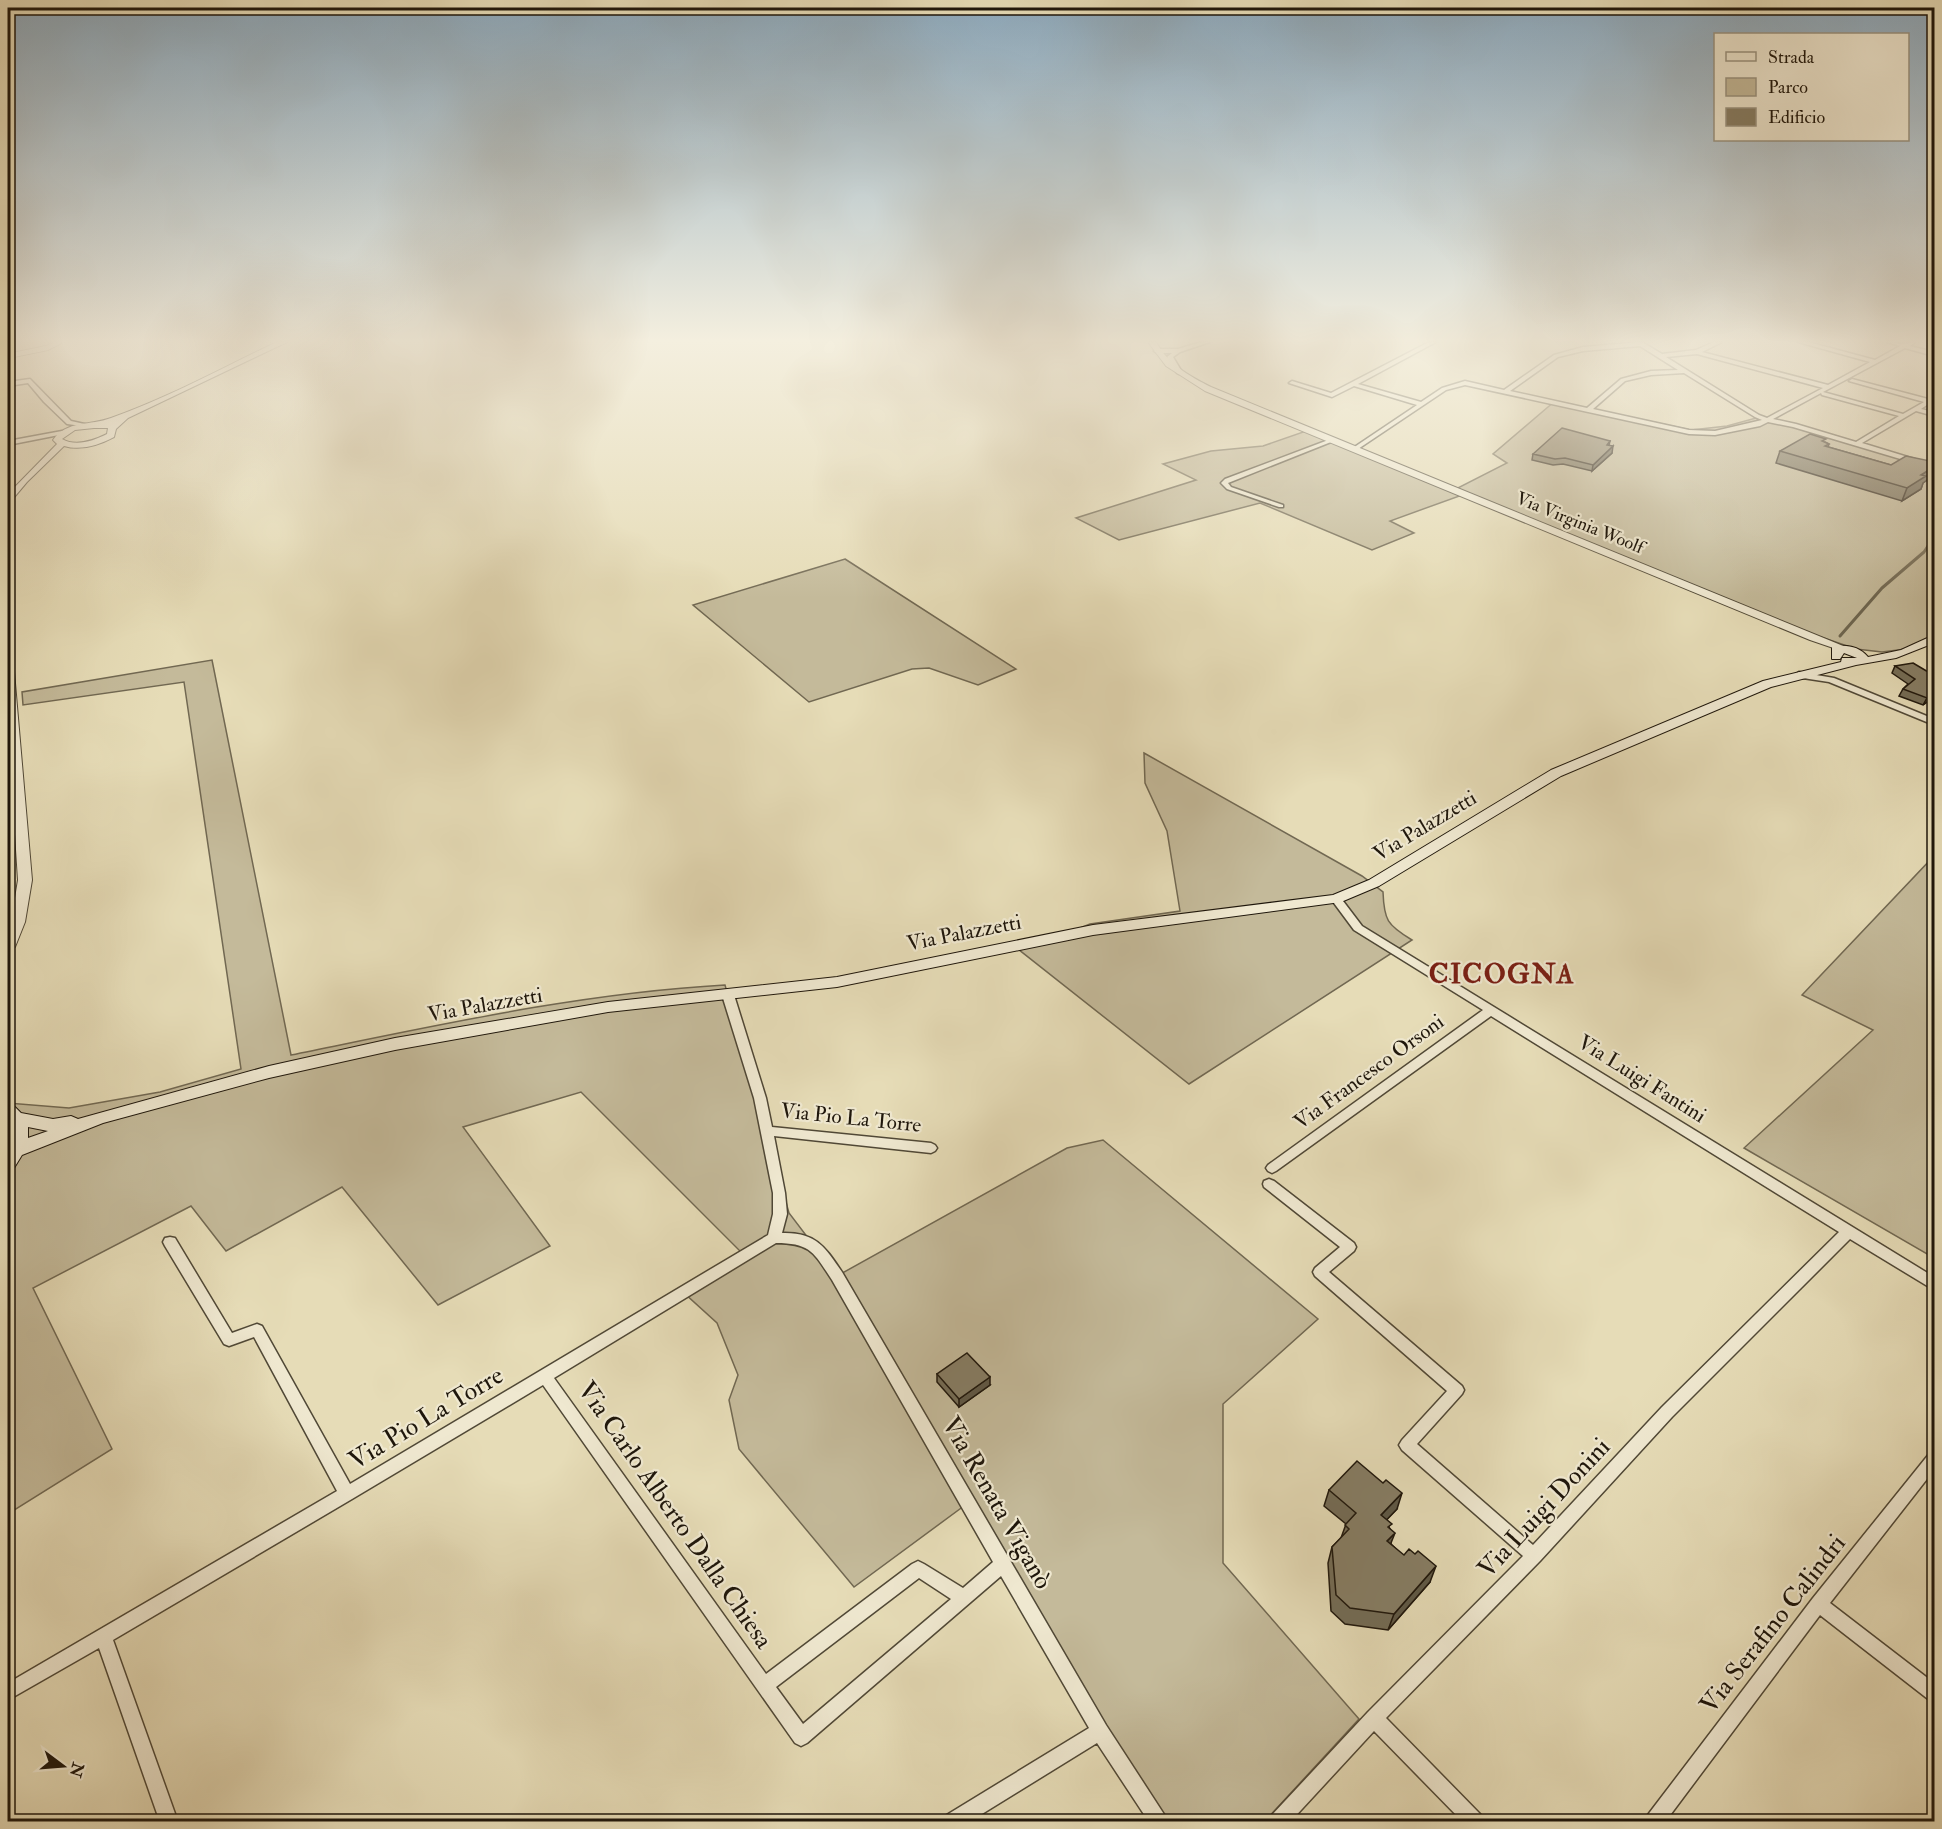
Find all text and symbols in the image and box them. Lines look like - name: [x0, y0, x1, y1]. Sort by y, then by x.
- legend: [1714, 33, 1909, 141]
- text: Strada: [1768, 46, 1815, 69]
- text: Parco: [1768, 76, 1808, 99]
- text: Edificio: [1768, 106, 1825, 129]
- street label: Via Virginia Woolf: [1513, 487, 1650, 560]
- street label: Via Palazzetti: [1368, 784, 1482, 867]
- street label: Via Palazzetti: [904, 909, 1024, 957]
- district label: CICOGNA: [1429, 958, 1575, 991]
- street label: Via Palazzetti: [425, 982, 545, 1028]
- street label: Via Francesco Orsoni: [1289, 1008, 1450, 1136]
- street label: Via Luigi Fantini: [1573, 1029, 1711, 1129]
- street label: Via Pio La Torre: [779, 1097, 923, 1139]
- street label: Via Pio La Torre: [343, 1359, 509, 1477]
- street label: Via Carlo Alberto Dalla Chiesa: [570, 1375, 780, 1655]
- street label: Via Renata Viganò: [935, 1411, 1059, 1595]
- street label: Via Luigi Donini: [1471, 1431, 1617, 1585]
- street label: Via Serafino Calindri: [1693, 1528, 1853, 1720]
- north arrow: [33, 1736, 93, 1796]
- text: N: [65, 1759, 88, 1780]

